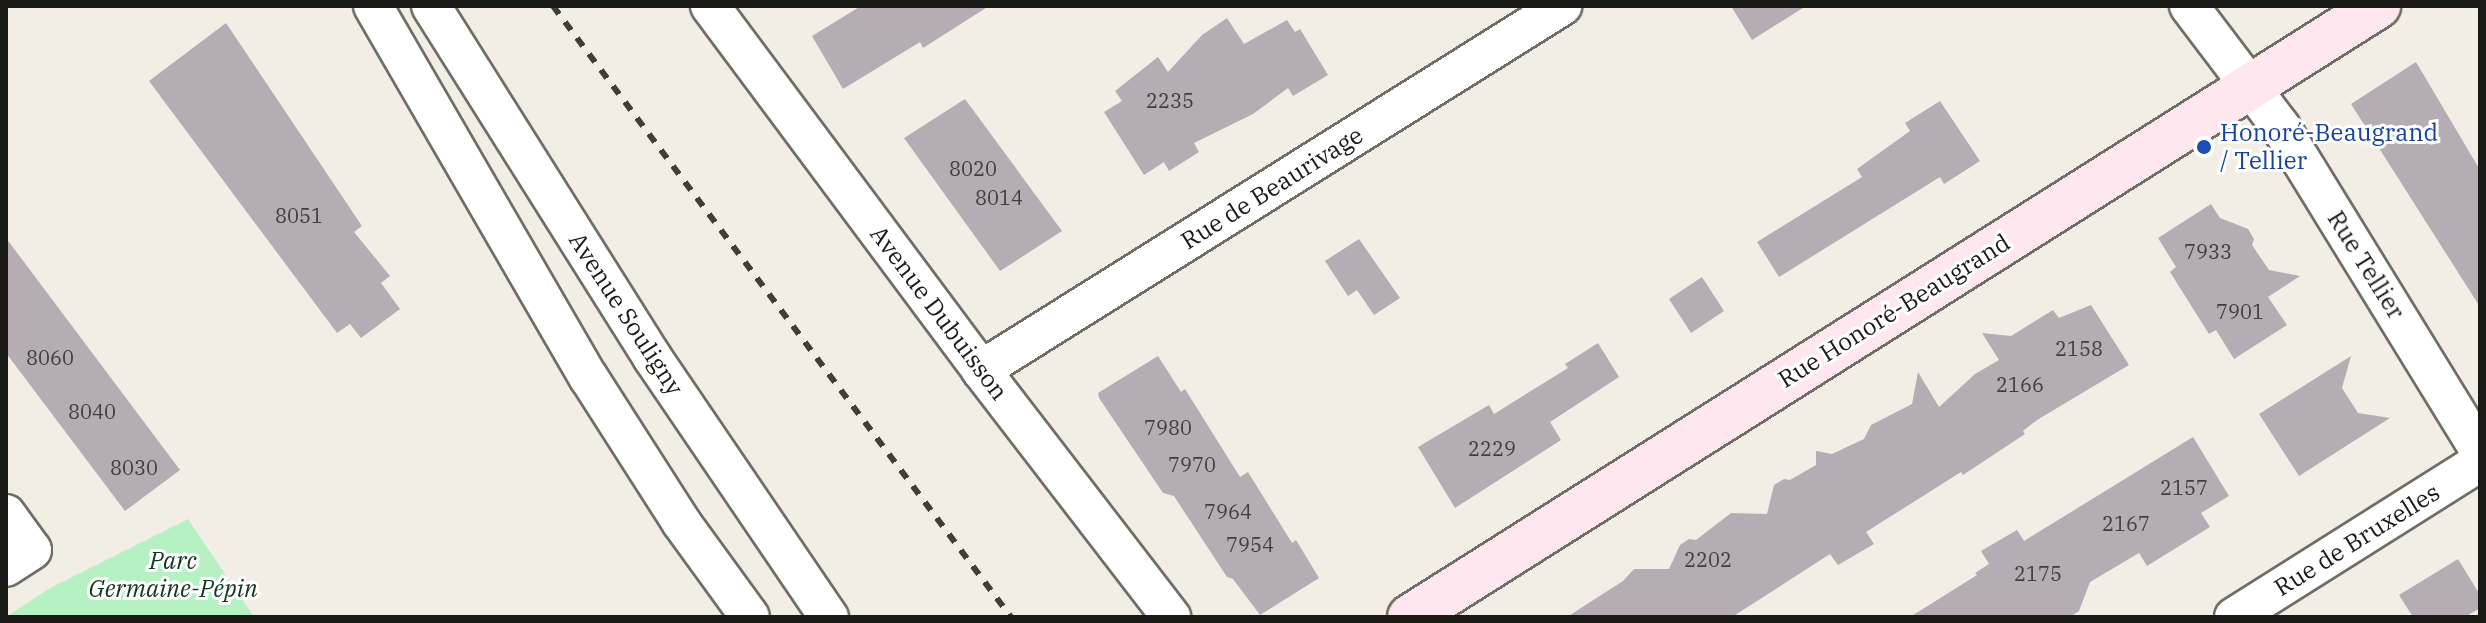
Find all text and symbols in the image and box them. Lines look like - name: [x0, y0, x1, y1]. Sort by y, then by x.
- house number: 2235: [1146, 88, 1194, 112]
- place label: Honoré-Beaugrand / Tellier: [2220, 119, 2438, 175]
- street label: Rue de Beaurivage: [1176, 120, 1368, 256]
- marker: Honoré-Beaugrand / Tellier: [2195, 138, 2213, 156]
- house number: 8020: [949, 156, 997, 180]
- house number: 8014: [975, 185, 1023, 209]
- house number: 8051: [275, 203, 323, 227]
- street label: Rue Tellier: [2321, 206, 2411, 324]
- street label: Avenue Dubuisson: [864, 220, 1014, 406]
- street label: Avenue Souligny: [563, 227, 689, 401]
- street label: Rue Honoré-Beaugrand: [1773, 228, 2015, 394]
- house number: 7933: [2184, 239, 2232, 263]
- house number: 7901: [2216, 299, 2264, 323]
- house number: 2158: [2055, 336, 2103, 360]
- house number: 8060: [26, 345, 74, 369]
- house number: 2166: [1996, 372, 2044, 396]
- house number: 8040: [68, 399, 116, 423]
- house number: 7980: [1144, 415, 1192, 439]
- house number: 2229: [1468, 436, 1516, 460]
- house number: 7970: [1168, 452, 1216, 476]
- house number: 8030: [110, 455, 158, 479]
- house number: 2157: [2160, 475, 2208, 499]
- street label: Rue de Bruxelles: [2269, 478, 2445, 602]
- house number: 7964: [1204, 499, 1252, 523]
- house number: 2167: [2102, 511, 2150, 535]
- house number: 7954: [1226, 532, 1274, 556]
- park label: Parc Germaine-Pépin: [88, 547, 258, 603]
- house number: 2202: [1684, 547, 1732, 571]
- house number: 2175: [2014, 561, 2062, 585]

